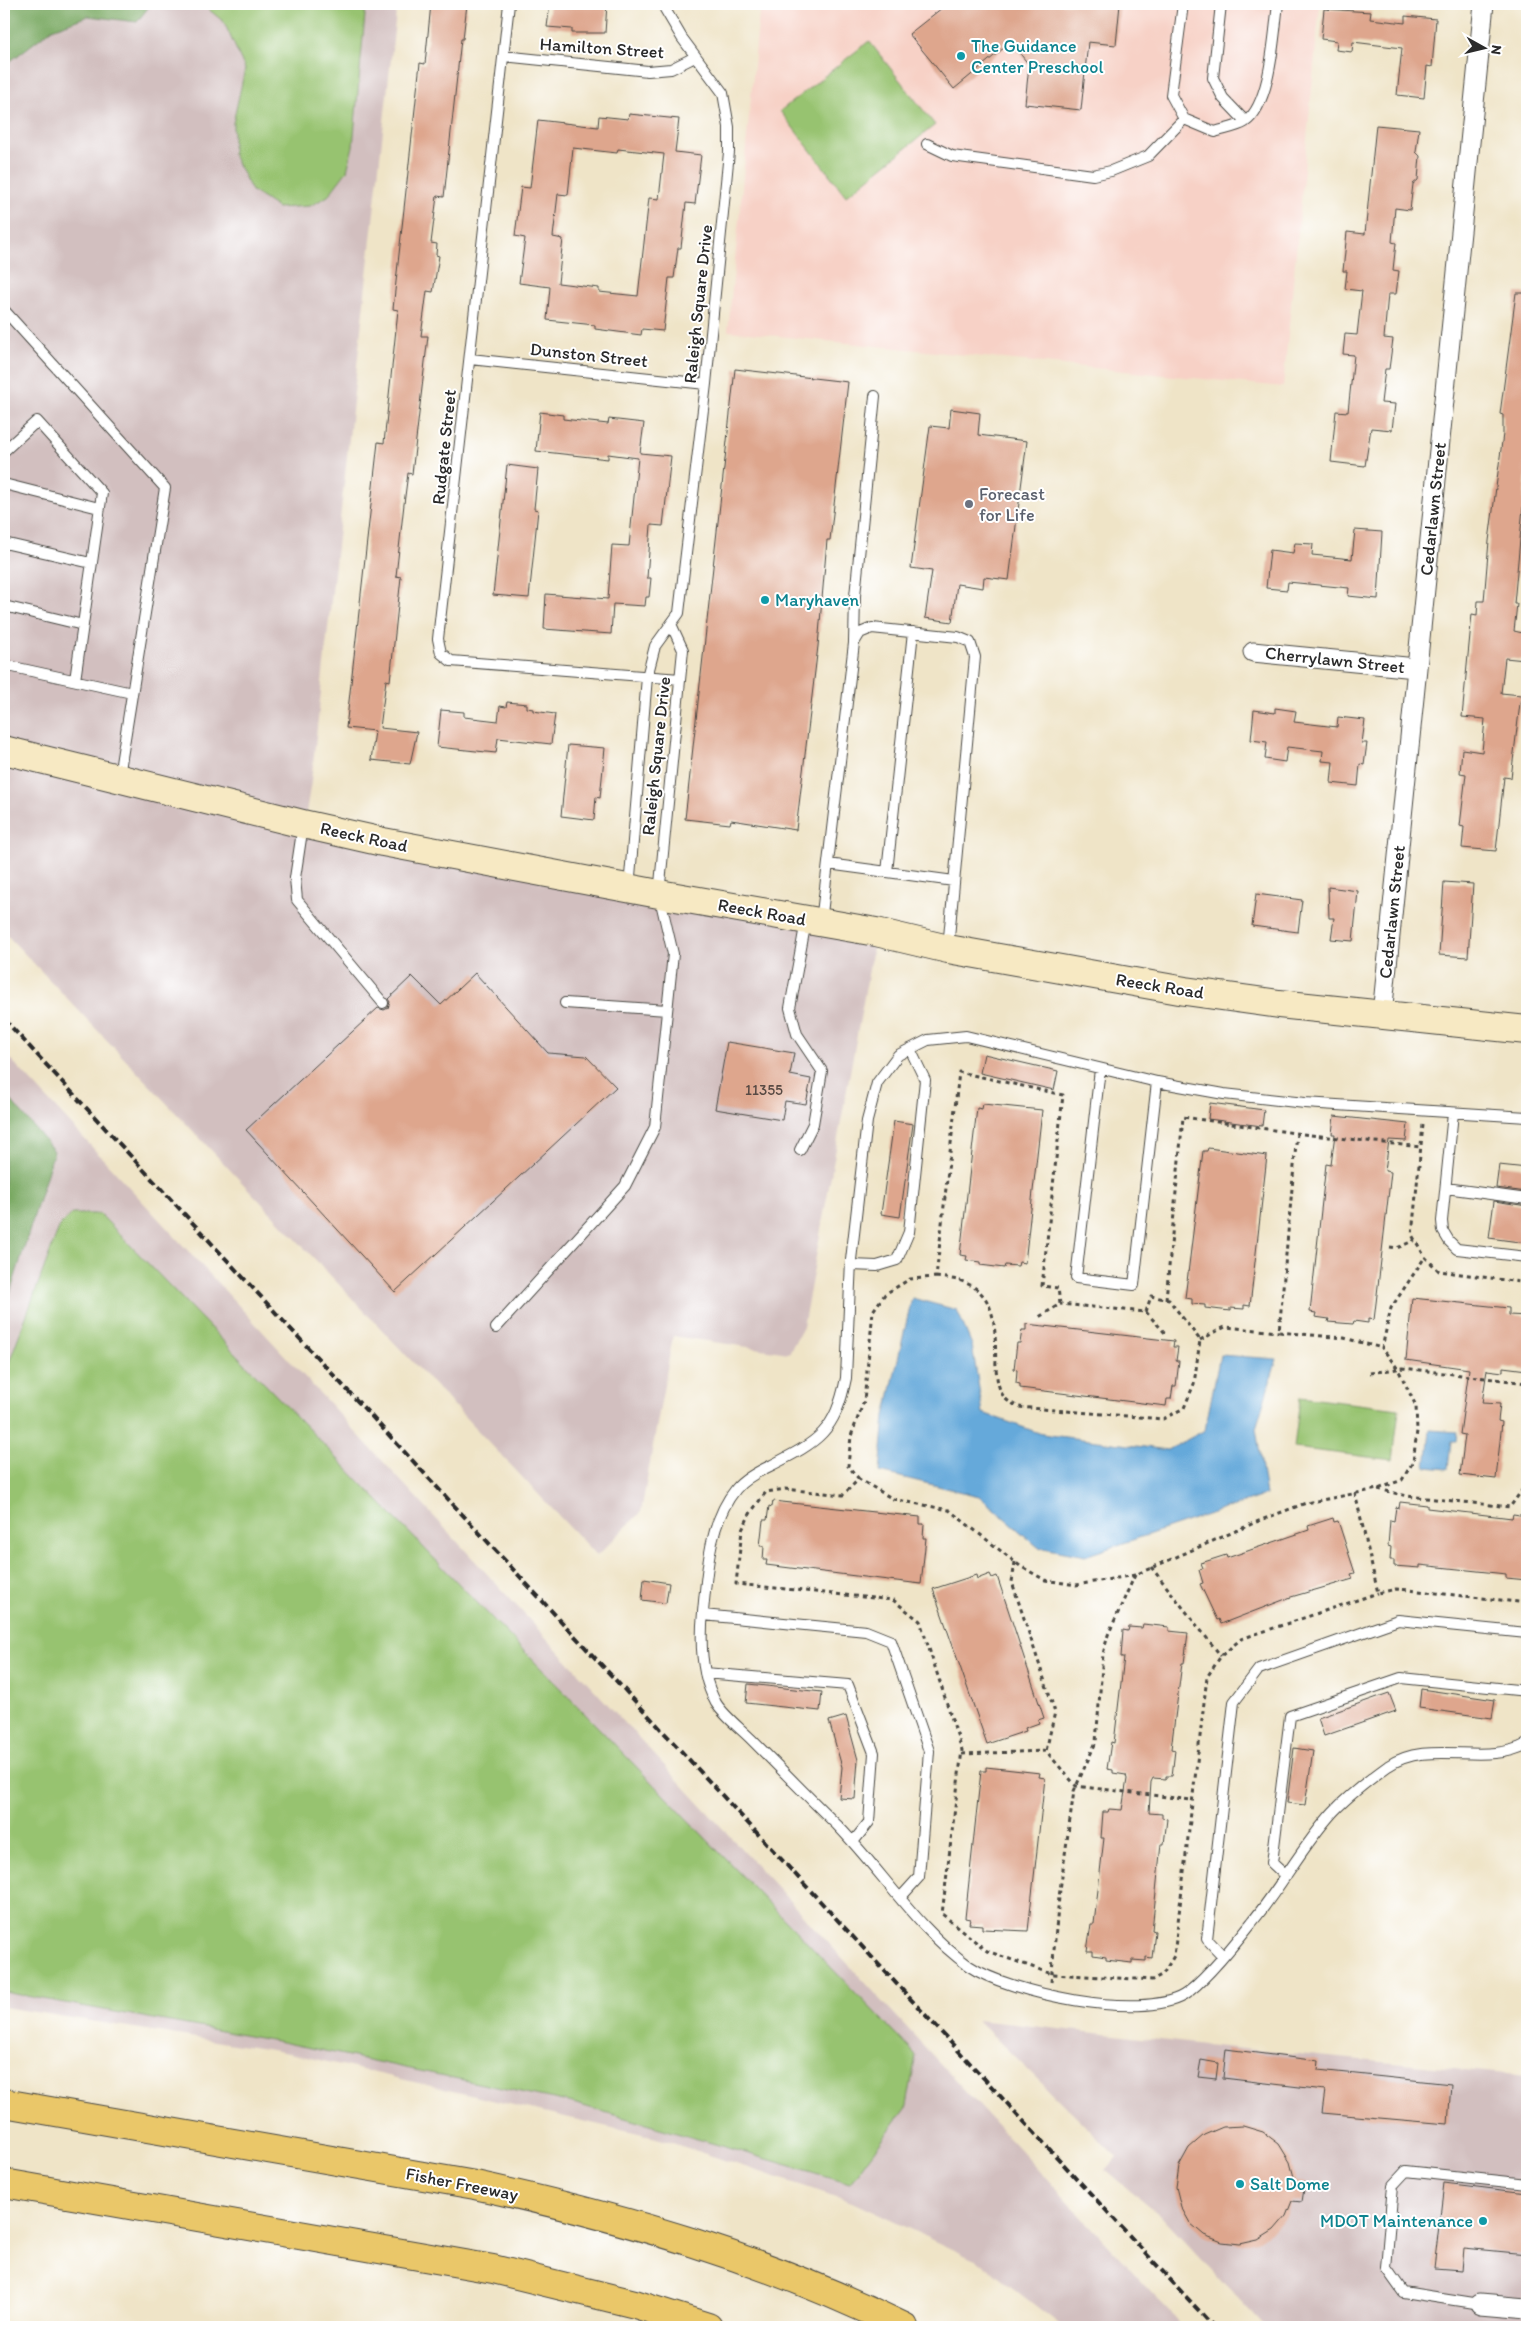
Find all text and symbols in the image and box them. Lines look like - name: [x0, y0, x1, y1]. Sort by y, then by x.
- north arrow: [1458, 22, 1508, 72]
- street label: Hamilton Street: [539, 33, 665, 63]
- place label: The Guidance Center Preschool: [971, 35, 1104, 78]
- text: N: [1487, 44, 1505, 56]
- marker: The Guidance Center Preschool: [955, 50, 967, 62]
- street label: Raleigh Square Drive: [679, 224, 717, 384]
- street label: Dunston Street: [529, 338, 649, 372]
- street label: Rudgate Street: [427, 388, 461, 506]
- street label: Cedarlawn Street: [1415, 441, 1451, 577]
- place label: Forecast for Life: [979, 483, 1045, 526]
- marker: Forecast for Life: [963, 498, 975, 510]
- place label: Maryhaven: [775, 589, 860, 611]
- marker: Maryhaven: [759, 594, 771, 606]
- street label: Cherrylawn Street: [1264, 642, 1406, 678]
- street label: Raleigh Square Drive: [637, 676, 675, 836]
- street label: Reeck Road: [318, 817, 410, 857]
- street label: Cedarlawn Street: [1374, 844, 1410, 980]
- street label: Reeck Road: [716, 893, 808, 931]
- street label: Reeck Road: [1114, 968, 1206, 1004]
- house number: 11355: [745, 1081, 783, 1099]
- street label: Fisher Freeway: [404, 2162, 520, 2206]
- place label: Salt Dome: [1250, 2173, 1330, 2195]
- marker: Salt Dome: [1234, 2178, 1246, 2190]
- place label: MDOT Maintenance: [1320, 2210, 1473, 2232]
- marker: MDOT Maintenance: [1477, 2215, 1489, 2227]

